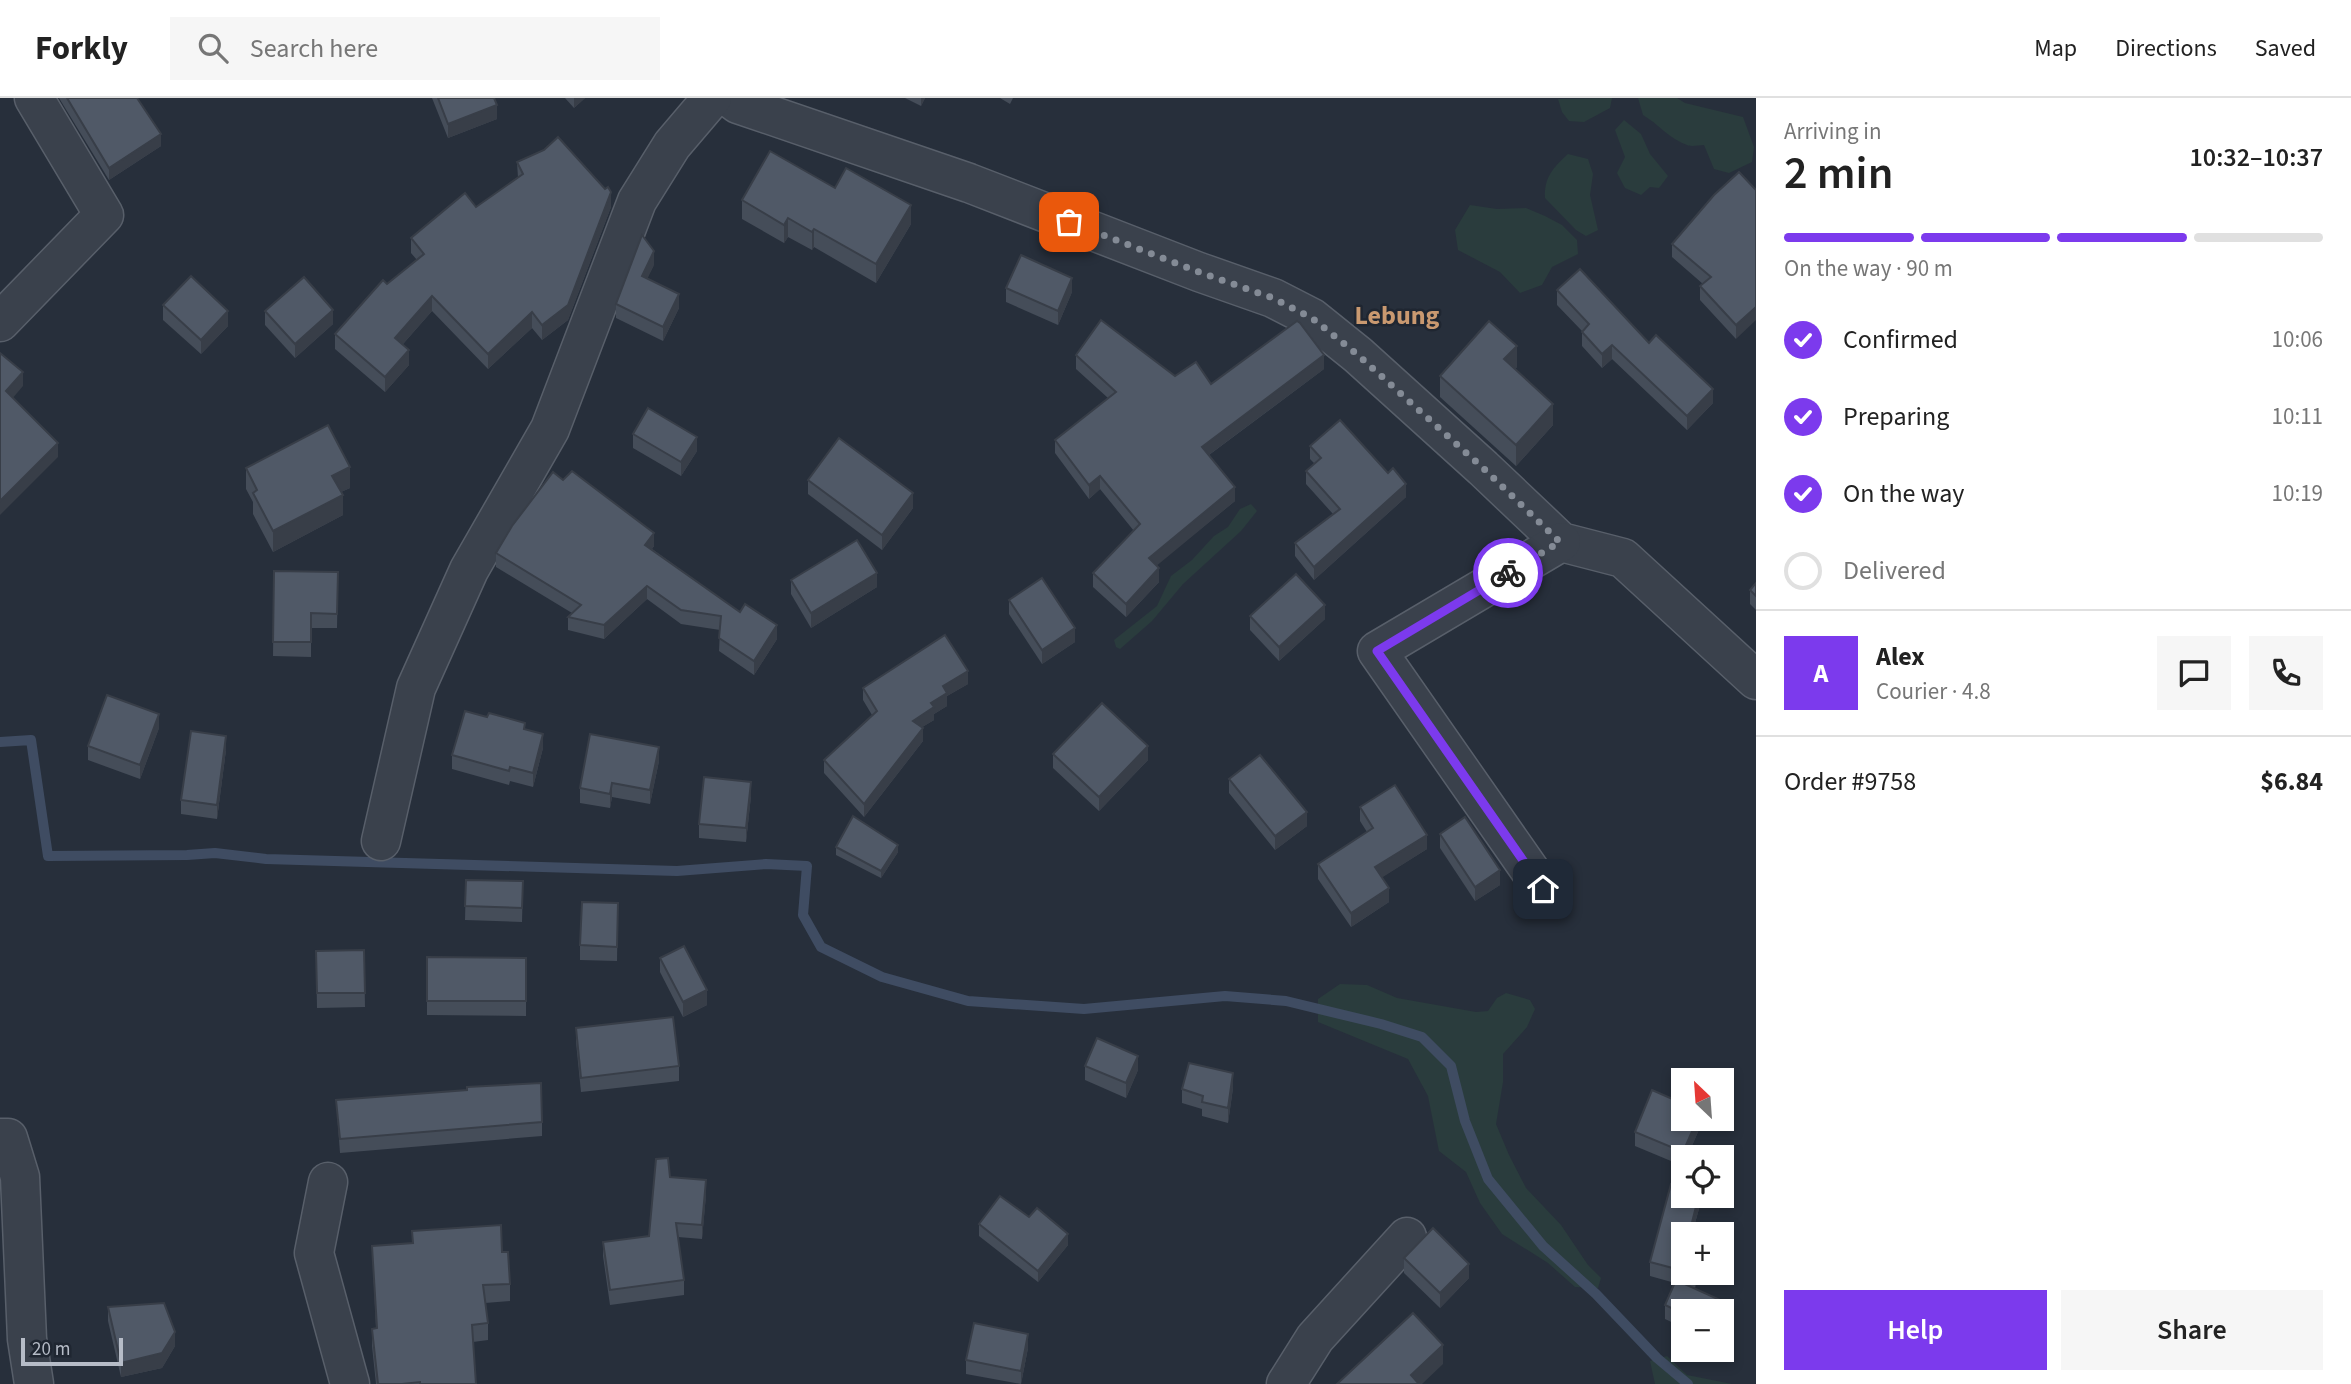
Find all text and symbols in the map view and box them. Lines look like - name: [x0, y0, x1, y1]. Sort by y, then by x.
- search box: [170, 17, 660, 80]
- text: Forkly: [35, 25, 128, 72]
- icon: search: [194, 29, 232, 67]
- text: Search here: [250, 30, 378, 67]
- text: Map: [2034, 31, 2077, 66]
- text: Directions: [2115, 31, 2217, 66]
- text: Saved: [2255, 31, 2316, 66]
- text: Arriving in: [1784, 115, 1882, 148]
- text: 10:32–10:37: [2190, 139, 2323, 176]
- text: 2 min: [1784, 141, 1893, 206]
- pin: [1039, 192, 1099, 252]
- icon: bag: [1050, 203, 1088, 241]
- text: On the way · 90 m: [1784, 252, 1953, 285]
- district label: Lebung: [1355, 297, 1440, 334]
- icon: check: [1784, 321, 1822, 359]
- text: Confirmed: [1843, 321, 1958, 358]
- text: 10:06: [2272, 323, 2323, 356]
- icon: check: [1784, 398, 1822, 436]
- text: Preparing: [1843, 398, 1949, 435]
- text: 10:11: [2272, 400, 2323, 433]
- icon: check: [1784, 475, 1822, 513]
- text: On the way: [1843, 475, 1964, 512]
- text: 10:19: [2272, 477, 2323, 510]
- courier: [1473, 538, 1543, 608]
- text: Delivered: [1843, 552, 1946, 589]
- icon: bike: [1489, 554, 1527, 592]
- button: chat: [2157, 636, 2231, 710]
- button: phone: [2249, 636, 2323, 710]
- text: Alex: [1876, 638, 1925, 675]
- text: A: [1814, 655, 1828, 692]
- text: Courier · 4.8: [1876, 675, 1991, 708]
- text: Order #9758: [1784, 763, 1916, 800]
- text: $6.84: [2260, 763, 2323, 800]
- pin: [1513, 859, 1573, 919]
- icon: home: [1524, 870, 1562, 908]
- north arrow: [1671, 1068, 1734, 1130]
- map controls: [1671, 1068, 1734, 1362]
- button: locate: [1671, 1145, 1734, 1208]
- button: +: [1671, 1222, 1734, 1285]
- button: Help: [1784, 1290, 2047, 1370]
- button: Share: [2061, 1290, 2323, 1370]
- button: −: [1671, 1299, 1734, 1362]
- scale bar: [21, 1335, 122, 1367]
- text: 20 m: [32, 1336, 70, 1363]

